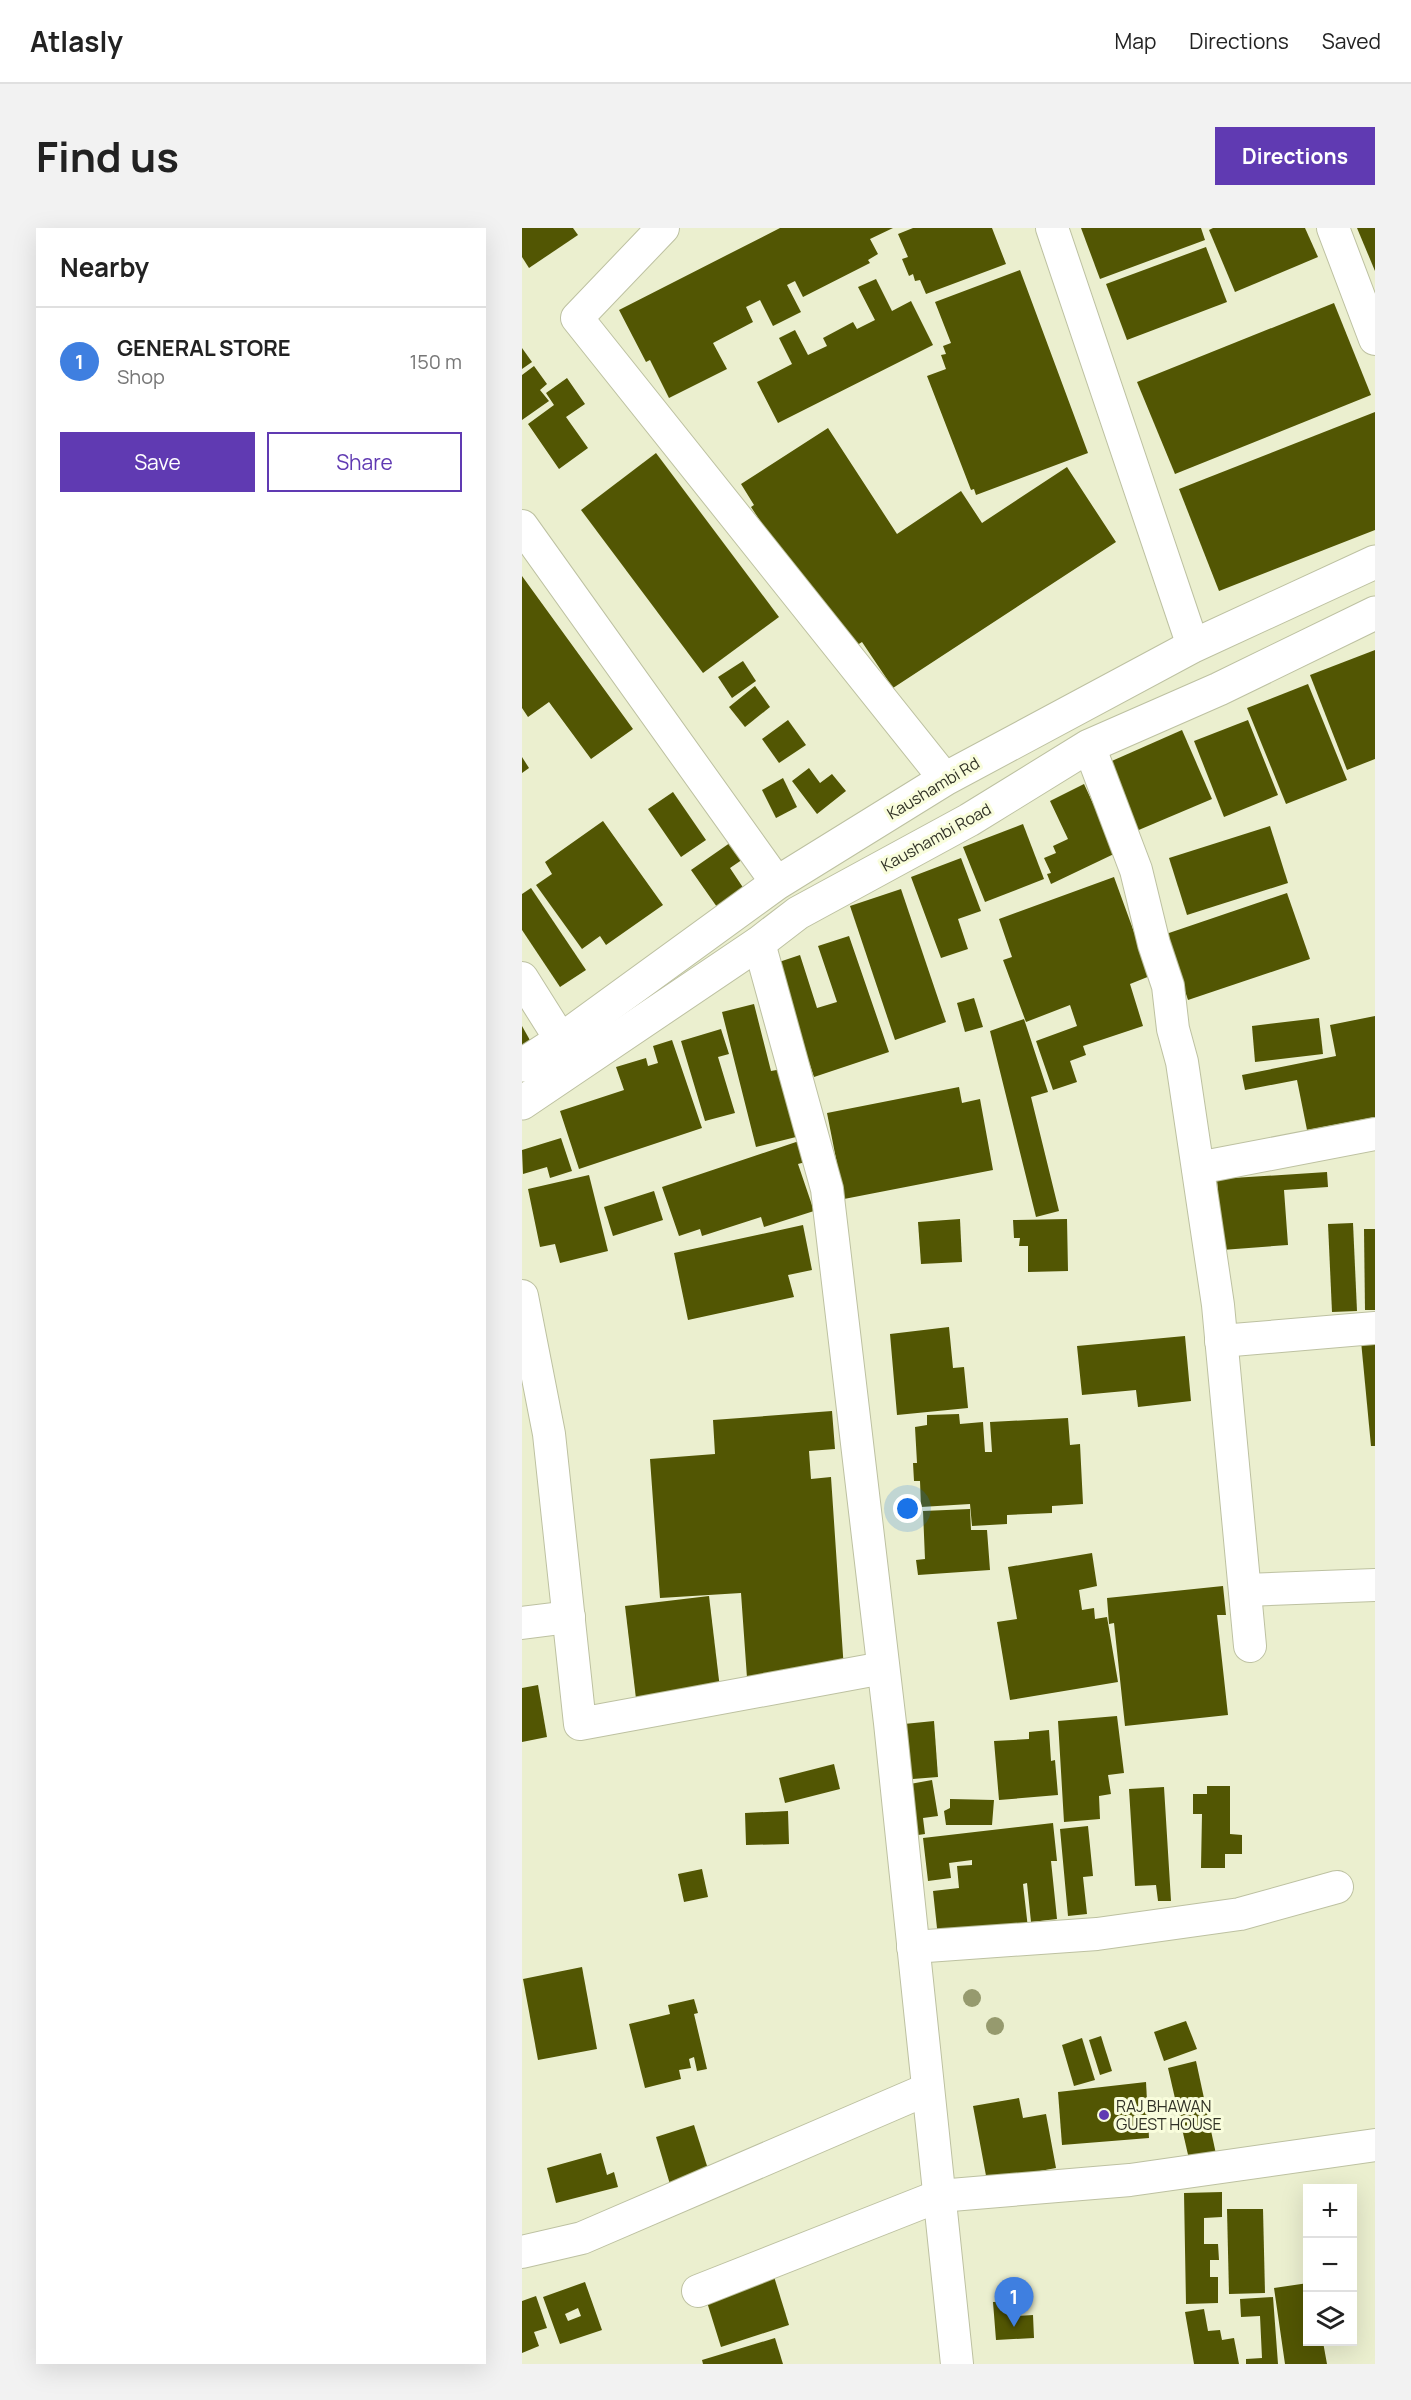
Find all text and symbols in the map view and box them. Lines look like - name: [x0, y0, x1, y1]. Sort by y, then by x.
- text: Atlasly: [30, 22, 123, 60]
- text: Map: [1115, 27, 1156, 55]
- text: Directions: [1189, 27, 1289, 55]
- text: Saved: [1322, 27, 1381, 55]
- text: Find us: [36, 127, 179, 185]
- button: Directions: [1215, 127, 1375, 185]
- text: Nearby: [60, 249, 149, 285]
- text: GENERAL STORE: [117, 333, 291, 363]
- text: 1: [75, 348, 84, 375]
- text: 150 m: [409, 348, 462, 375]
- text: Shop: [117, 363, 165, 390]
- button: Save: [60, 432, 255, 492]
- button: Share: [267, 432, 462, 492]
- street label: Kaushambi Rd: [883, 752, 983, 824]
- street label: Kaushambi Road: [877, 798, 995, 876]
- your location: [893, 1494, 922, 1523]
- place label: RAJ BHAWAN GUEST HOUSE: [1116, 2095, 1222, 2135]
- marker: RAJ BHAWAN GUEST HOUSE: [1097, 2108, 1111, 2122]
- map controls: [1303, 2184, 1357, 2346]
- button: +: [1303, 2184, 1357, 2238]
- button: −: [1303, 2238, 1357, 2292]
- pin: 1: [994, 2278, 1034, 2327]
- button: layers: [1303, 2292, 1357, 2346]

